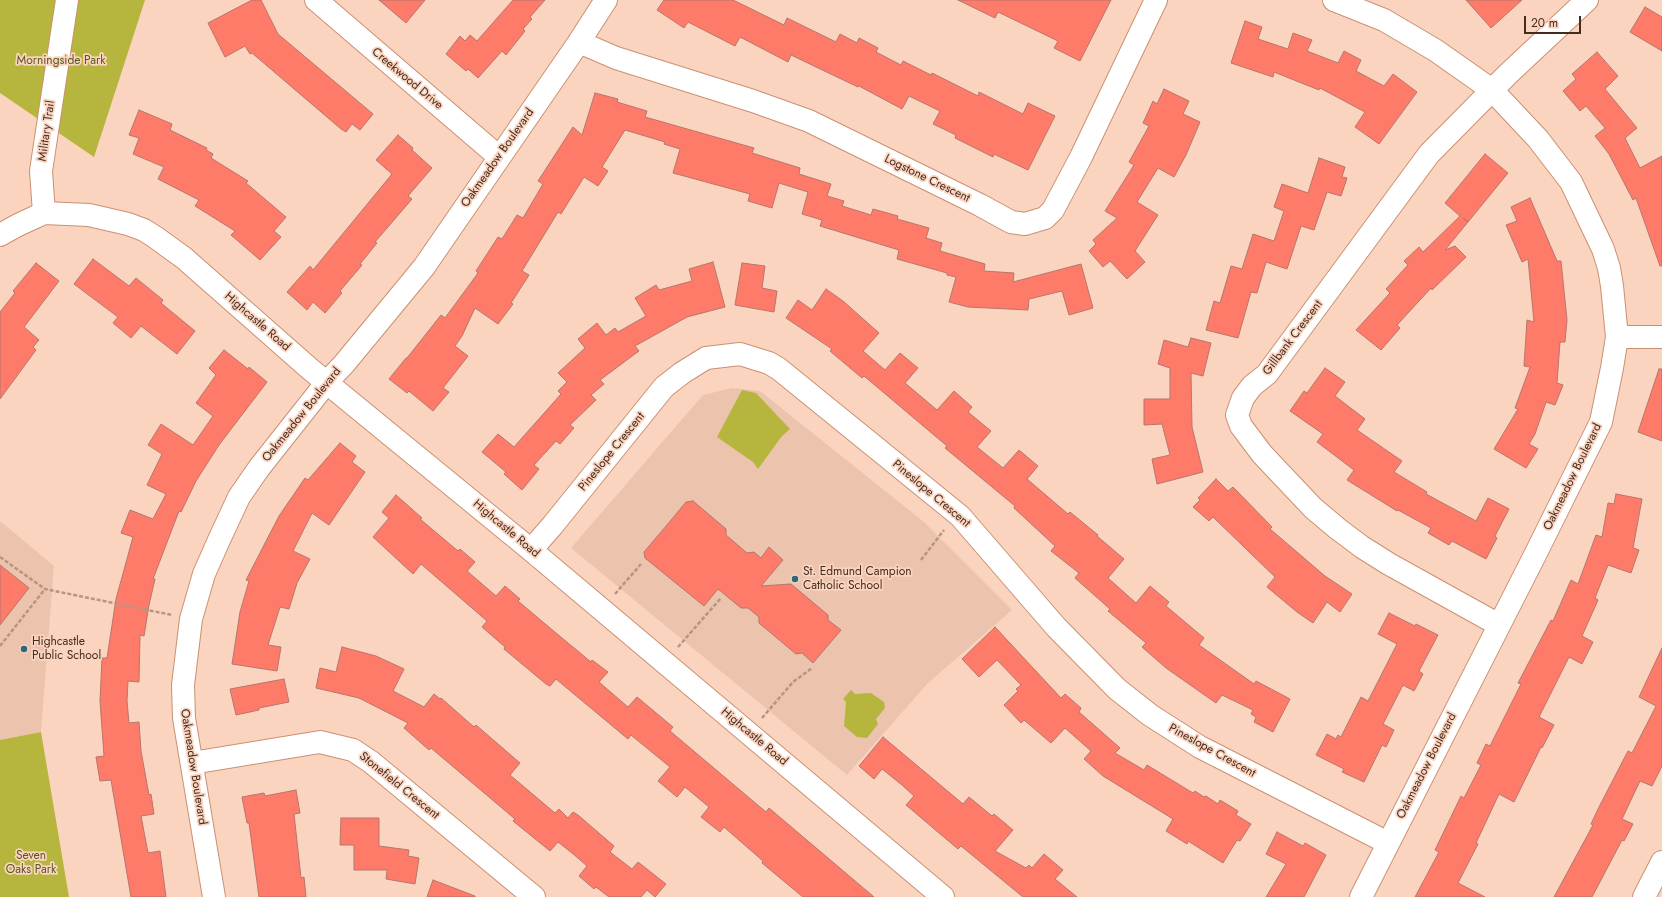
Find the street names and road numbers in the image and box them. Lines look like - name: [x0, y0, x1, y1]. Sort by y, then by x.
- street label: Creekwood Drive: [369, 45, 445, 113]
- street label: Military Trail: [36, 100, 58, 162]
- street label: Oakmeadow Boulevard: [459, 106, 537, 210]
- street label: Logstone Crescent: [882, 152, 972, 206]
- street label: Highcastle Road: [221, 290, 293, 354]
- street label: Gillbank Crescent: [1260, 298, 1326, 378]
- street label: Oakmeadow Boulevard: [260, 365, 344, 465]
- street label: Pineslope Crescent: [576, 410, 648, 494]
- street label: Oakmeadow Boulevard: [1541, 421, 1605, 533]
- street label: Pineslope Crescent: [889, 457, 973, 531]
- street label: Highcastle Road: [470, 497, 542, 561]
- street label: Highcastle Road: [718, 705, 790, 769]
- street label: Oakmeadow Boulevard: [177, 708, 209, 826]
- street label: Oakmeadow Boulevard: [1394, 711, 1460, 821]
- street label: Pineslope Crescent: [1166, 721, 1258, 781]
- street label: Stonefield Crescent: [356, 749, 442, 823]

